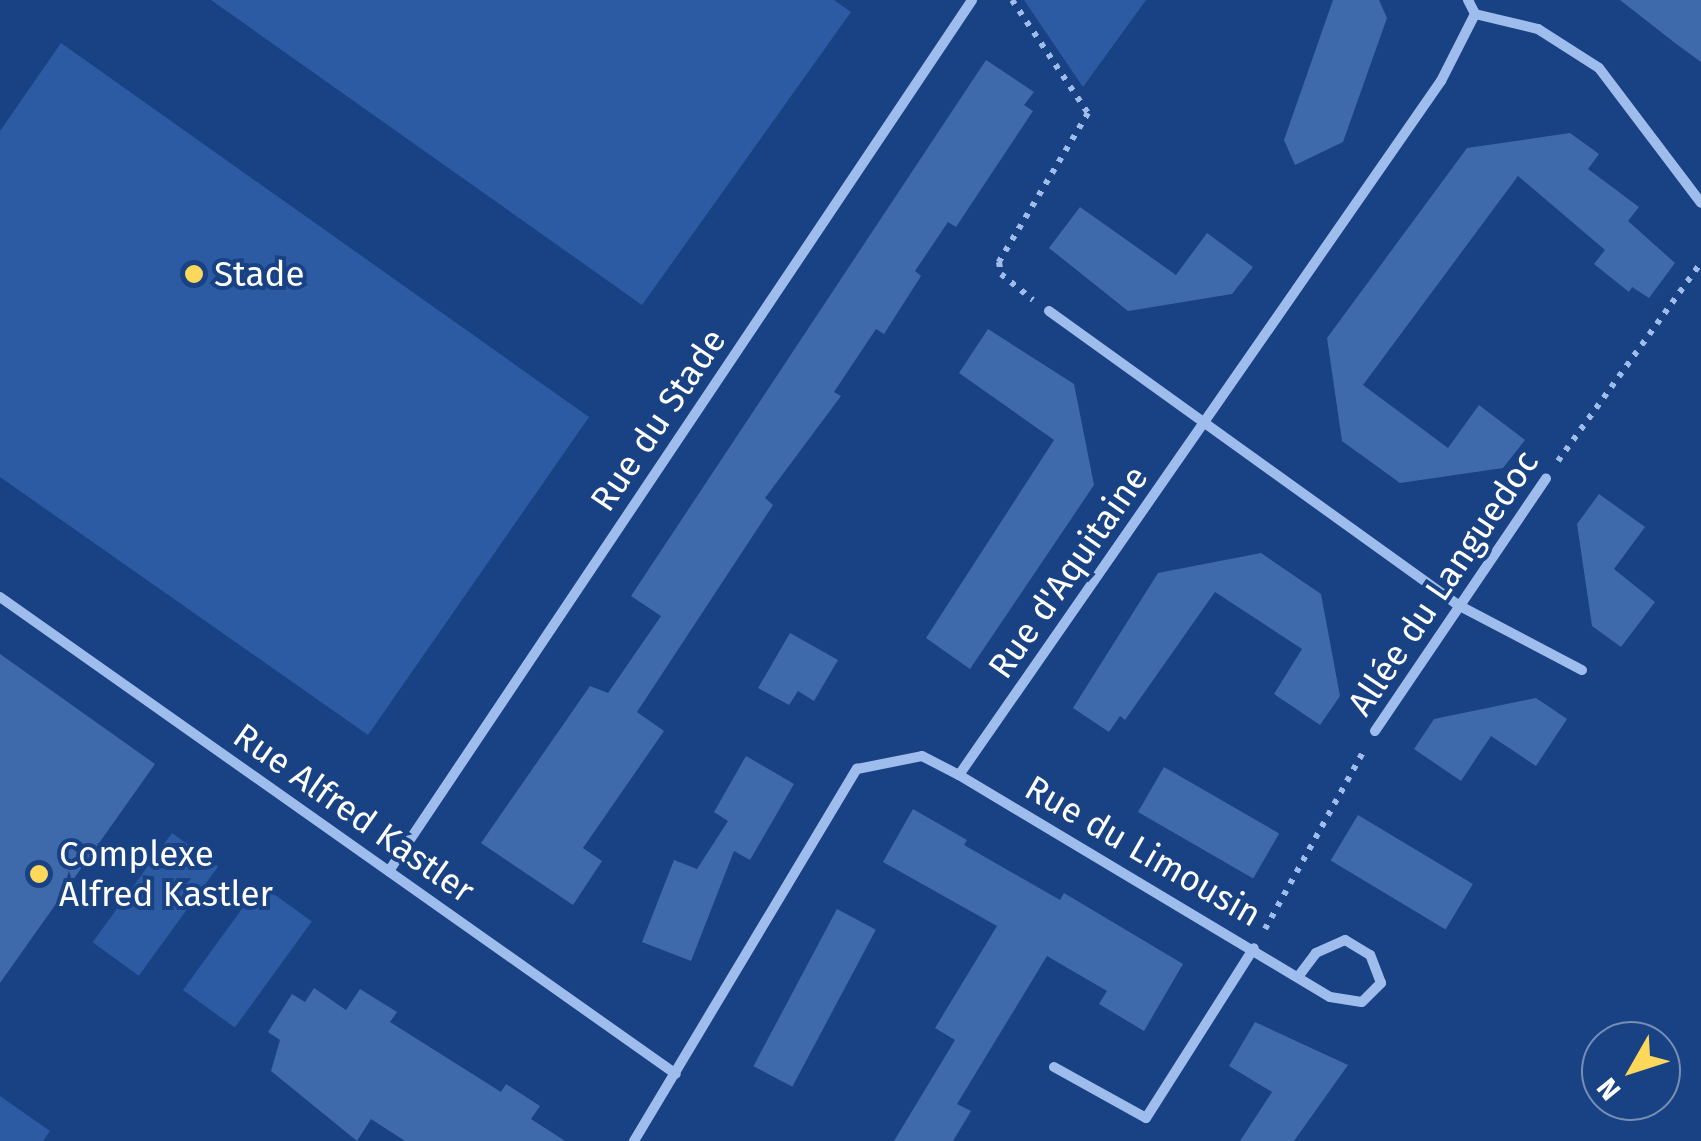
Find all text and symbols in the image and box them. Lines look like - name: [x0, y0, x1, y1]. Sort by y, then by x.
- place label: Stade: [214, 253, 305, 295]
- marker: Stade: [183, 263, 205, 285]
- street label: Rue du Stade: [582, 321, 734, 519]
- street label: Allée du Languedoc: [1339, 443, 1547, 723]
- street label: Rue d'Aquitaine: [979, 458, 1157, 686]
- street label: Rue Alfred Kastler: [226, 714, 482, 912]
- street label: Rue du Limousin: [1018, 766, 1268, 936]
- place label: Complexe Alfred Kastler: [59, 833, 273, 915]
- marker: Complexe Alfred Kastler: [28, 863, 50, 885]
- north arrow: [1581, 1021, 1681, 1121]
- text: N: [1590, 1071, 1628, 1107]

